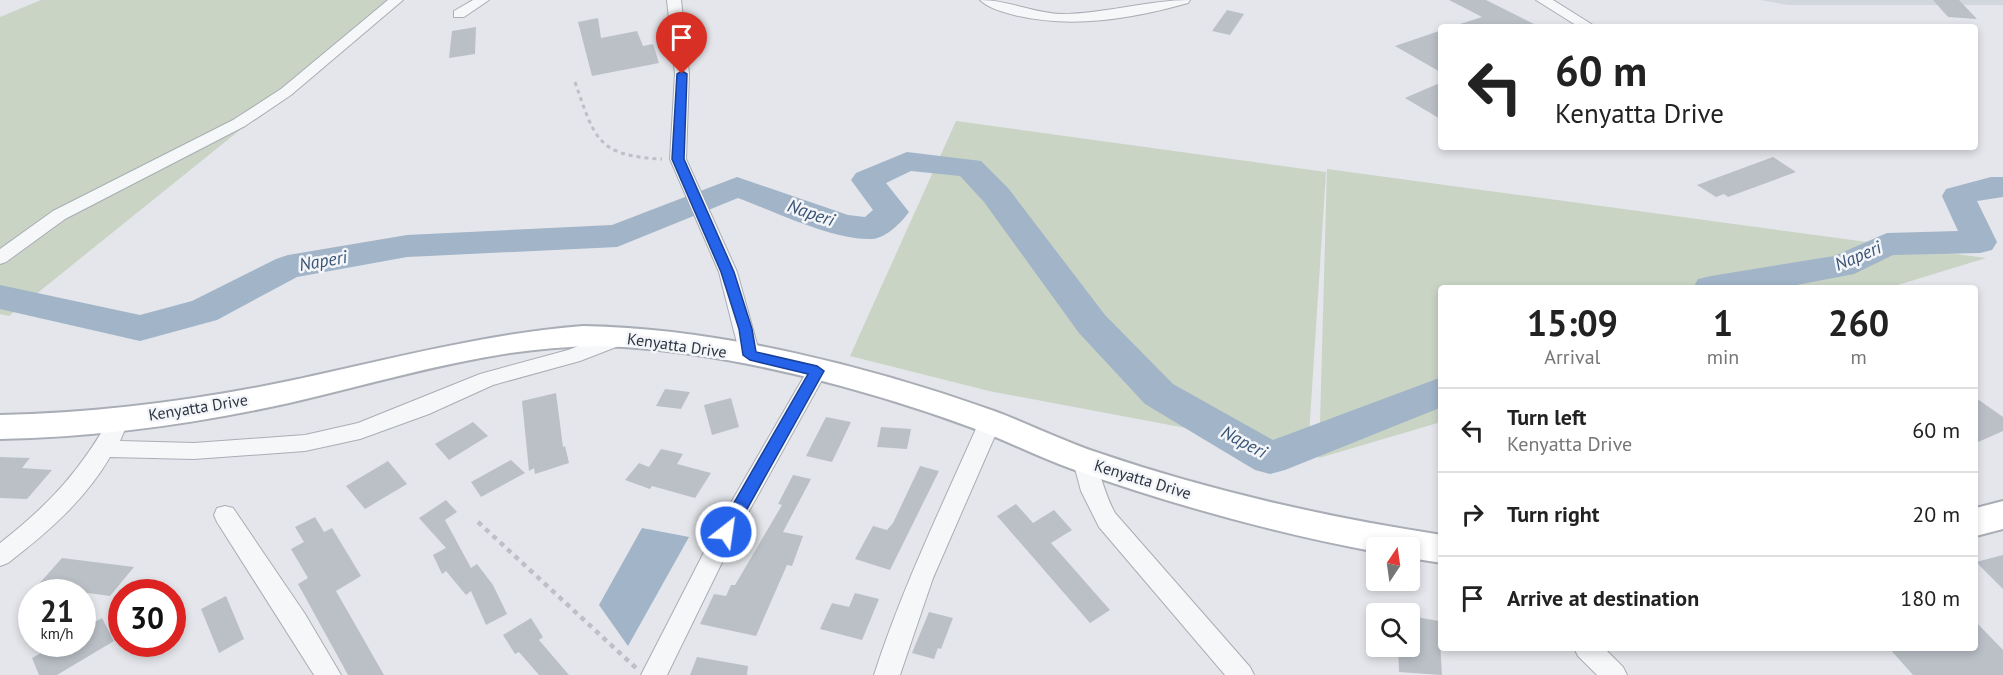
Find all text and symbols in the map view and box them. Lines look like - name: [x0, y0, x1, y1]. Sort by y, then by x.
- pin: [656, 12, 707, 74]
- icon: arrive: [665, 21, 698, 54]
- text: 60 m: [1555, 43, 1647, 98]
- icon: left: [1456, 48, 1534, 126]
- text: Kenyatta Drive: [1555, 96, 1724, 130]
- water label: Naperi: [785, 194, 839, 232]
- water label: Naperi: [1831, 235, 1886, 276]
- water label: Naperi: [297, 245, 350, 276]
- text: 15:09: [1527, 299, 1618, 346]
- text: 1: [1713, 299, 1733, 346]
- text: 260: [1828, 299, 1889, 346]
- street label: Kenyatta Drive: [626, 328, 728, 362]
- text: Arrival: [1544, 344, 1600, 370]
- text: min: [1707, 344, 1739, 370]
- text: m: [1851, 344, 1867, 370]
- street label: Kenyatta Drive: [147, 389, 249, 425]
- text: Turn left: [1507, 403, 1587, 431]
- icon: left: [1456, 414, 1489, 447]
- text: 60 m: [1912, 416, 1960, 444]
- water label: Naperi: [1217, 420, 1272, 464]
- text: Kenyatta Drive: [1507, 431, 1632, 457]
- street label: Kenyatta Drive: [1092, 455, 1194, 503]
- icon: right: [1456, 498, 1489, 531]
- position arrow: [694, 500, 758, 564]
- text: Turn right: [1507, 500, 1599, 528]
- text: 20 m: [1912, 500, 1960, 528]
- north arrow: [1366, 537, 1420, 591]
- map controls: [1366, 537, 1420, 657]
- speed limit sign: 30: [108, 579, 186, 657]
- icon: arrive: [1456, 582, 1489, 615]
- text: Arrive at destination: [1507, 584, 1699, 612]
- text: 180 m: [1900, 584, 1960, 612]
- text: 21: [40, 591, 74, 630]
- button: search: [1366, 603, 1420, 657]
- text: km/h: [41, 624, 73, 643]

